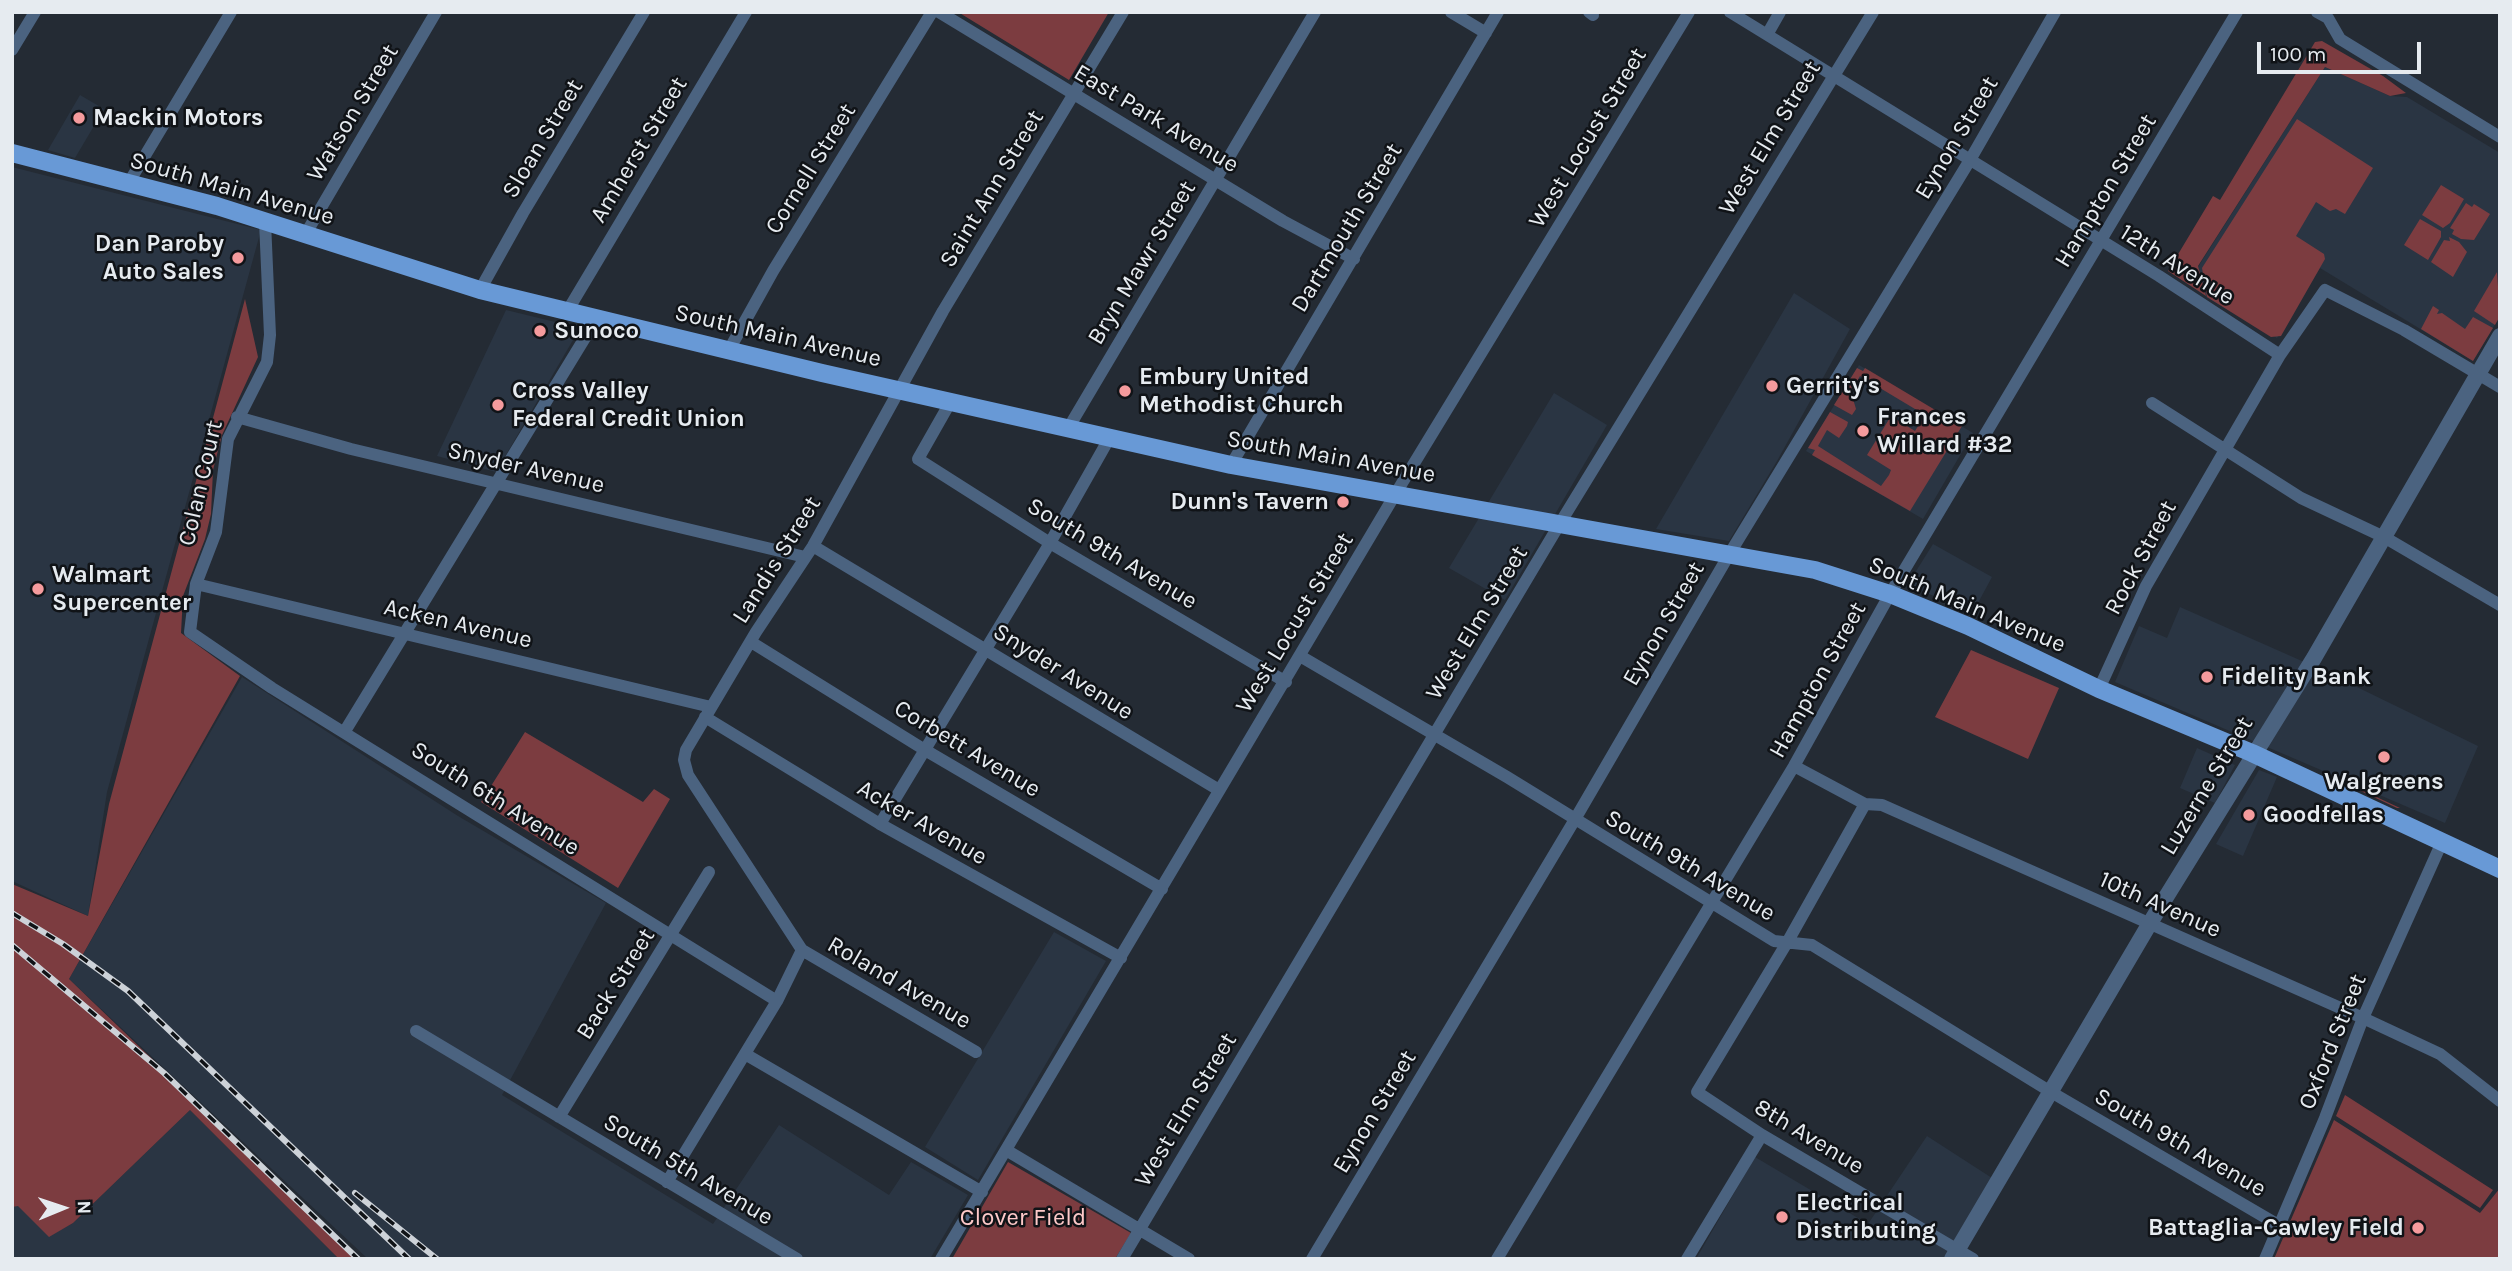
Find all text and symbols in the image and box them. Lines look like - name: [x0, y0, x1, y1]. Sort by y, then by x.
- scale bar: [2260, 28, 2424, 72]
- street label: Watson Street: [301, 39, 405, 187]
- text: 100 m: [2270, 42, 2327, 66]
- street label: West Locust Street: [1523, 43, 1653, 233]
- street label: West Elm Street: [1713, 56, 1827, 220]
- street label: East Park Avenue: [1068, 58, 1244, 180]
- street label: Eynon Street: [1909, 71, 2005, 205]
- street label: Amherst Street: [584, 72, 694, 228]
- street label: Sloan Street: [496, 74, 590, 204]
- street label: Cornell Street: [759, 98, 863, 240]
- place label: Mackin Motors: [93, 104, 264, 132]
- street label: Saint Ann Street: [934, 105, 1050, 273]
- street label: Hampton Street: [2049, 109, 2163, 273]
- marker: Mackin Motors: [71, 110, 87, 126]
- street label: Dartmouth Street: [1285, 138, 1409, 318]
- street label: South Main Avenue: [127, 146, 337, 232]
- street label: Bryn Mawr Street: [1082, 176, 1202, 350]
- street label: 12th Avenue: [2114, 218, 2240, 312]
- place label: Dan Paroby Auto Sales: [95, 230, 224, 286]
- marker: Dan Paroby Auto Sales: [230, 250, 246, 266]
- street label: South Main Avenue: [672, 298, 884, 374]
- place label: Sunoco: [554, 317, 639, 345]
- marker: Sunoco: [532, 323, 548, 339]
- place label: Embury United Methodist Church: [1139, 363, 1344, 419]
- place label: Gerrity's: [1786, 372, 1880, 400]
- place label: Cross Valley Federal Credit Union: [512, 377, 745, 433]
- marker: Gerrity's: [1764, 378, 1780, 394]
- marker: Embury United Methodist Church: [1117, 383, 1133, 399]
- marker: Cross Valley Federal Credit Union: [490, 397, 506, 413]
- place label: Frances Willard #32: [1877, 403, 2012, 459]
- street label: Colan Court: [173, 417, 229, 549]
- marker: Frances Willard #32: [1855, 423, 1871, 439]
- street label: South Main Avenue: [1224, 424, 1438, 490]
- street label: Snyder Avenue: [445, 436, 607, 500]
- place label: Dunn's Tavern: [1170, 488, 1329, 516]
- street label: Landis Street: [727, 491, 827, 629]
- street label: South 9th Avenue: [1022, 492, 1202, 616]
- marker: Dunn's Tavern: [1335, 494, 1351, 510]
- street label: Rock Street: [2099, 496, 2183, 620]
- street label: West Locust Street: [1230, 528, 1360, 718]
- street label: West Elm Street: [1420, 541, 1534, 705]
- street label: South Main Avenue: [1864, 550, 2070, 660]
- street label: Eynon Street: [1617, 557, 1711, 691]
- place label: Walmart Supercenter: [52, 561, 191, 617]
- marker: Walmart Supercenter: [30, 581, 46, 597]
- street label: Acken Avenue: [381, 593, 535, 655]
- street label: Hampton Street: [1763, 597, 1873, 763]
- street label: Snyder Avenue: [987, 617, 1139, 727]
- place label: Fidelity Bank: [2221, 663, 2371, 691]
- marker: Fidelity Bank: [2199, 669, 2215, 685]
- street label: Corbett Avenue: [889, 694, 1045, 804]
- street label: Luzerne Street: [2154, 711, 2260, 861]
- street label: South 6th Avenue: [405, 736, 585, 862]
- marker: Walgreens: [2376, 749, 2392, 765]
- place label: Walgreens: [2324, 768, 2444, 796]
- street label: Acker Avenue: [852, 774, 992, 872]
- place label: Goodfellas: [2263, 801, 2384, 829]
- street label: South 9th Avenue: [1600, 804, 1780, 928]
- marker: Goodfellas: [2241, 807, 2257, 823]
- street label: 10th Avenue: [2095, 865, 2225, 945]
- street label: Back Street: [571, 923, 661, 1045]
- street label: Roland Avenue: [822, 930, 976, 1036]
- street label: Oxford Street: [2293, 970, 2373, 1114]
- street label: West Elm Street: [1129, 1028, 1243, 1192]
- street label: Eynon Street: [1327, 1045, 1423, 1179]
- street label: South 9th Avenue: [2089, 1082, 2271, 1204]
- street label: 8th Avenue: [1749, 1093, 1869, 1181]
- street label: South 5th Avenue: [598, 1108, 778, 1232]
- north arrow: [28, 1173, 98, 1243]
- place label: Electrical Distributing: [1796, 1189, 1936, 1245]
- text: N: [73, 1200, 95, 1214]
- park label: Clover Field: [960, 1204, 1086, 1232]
- marker: Electrical Distributing: [1774, 1209, 1790, 1225]
- place label: Battaglia-Cawley Field: [2148, 1214, 2404, 1242]
- marker: Battaglia-Cawley Field: [2410, 1220, 2426, 1236]

